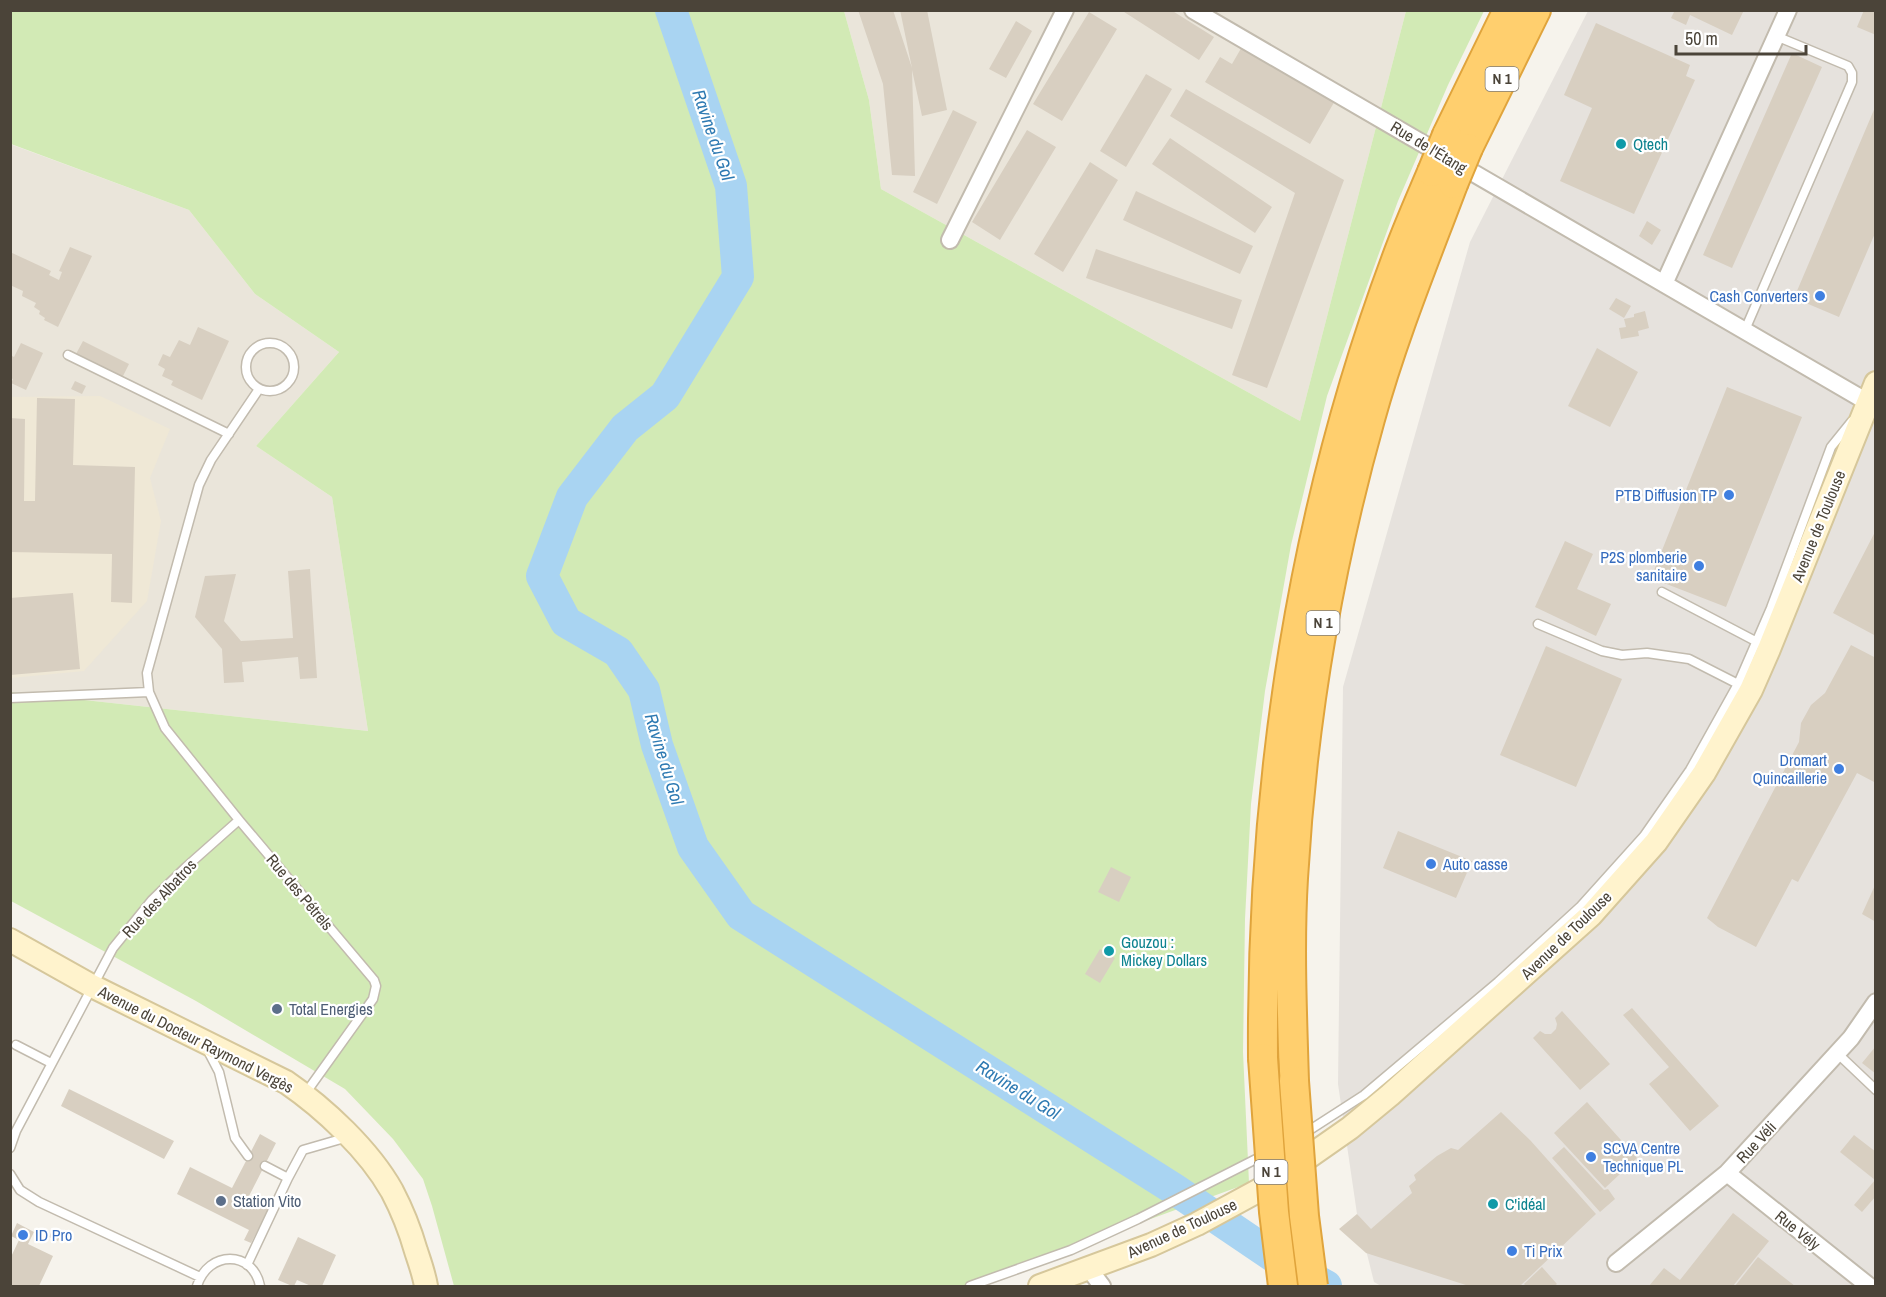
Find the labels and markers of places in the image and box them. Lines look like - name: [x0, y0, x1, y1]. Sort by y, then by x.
- place label: Qtech: [1633, 133, 1668, 155]
- marker: Qtech: [1614, 137, 1628, 151]
- place label: Cash Converters: [1710, 285, 1808, 307]
- marker: Cash Converters: [1813, 289, 1827, 303]
- place label: PTB Diffusion TP: [1615, 484, 1717, 506]
- marker: PTB Diffusion TP: [1722, 488, 1736, 502]
- place label: P2S plomberie sanitaire: [1600, 546, 1687, 586]
- marker: P2S plomberie sanitaire: [1692, 559, 1706, 573]
- place label: Dromart Quincaillerie: [1753, 749, 1827, 789]
- marker: Dromart Quincaillerie: [1832, 762, 1846, 776]
- place label: Auto casse: [1442, 853, 1508, 875]
- marker: Auto casse: [1424, 857, 1438, 871]
- place label: Gouzou : Mickey Dollars: [1121, 931, 1207, 971]
- marker: Gouzou : Mickey Dollars: [1102, 944, 1116, 958]
- place label: Total Energies: [289, 998, 373, 1020]
- marker: Total Energies: [270, 1002, 284, 1016]
- place label: SCVA Centre Technique PL: [1603, 1137, 1684, 1177]
- marker: SCVA Centre Technique PL: [1584, 1150, 1598, 1164]
- place label: Station Vito: [233, 1190, 301, 1212]
- place label: C'idéal: [1505, 1193, 1546, 1215]
- marker: Station Vito: [214, 1194, 228, 1208]
- marker: C'idéal: [1486, 1197, 1500, 1211]
- place label: ID Pro: [35, 1224, 72, 1246]
- marker: ID Pro: [16, 1228, 30, 1242]
- place label: Ti Prix: [1524, 1240, 1563, 1262]
- marker: Ti Prix: [1505, 1244, 1519, 1258]

